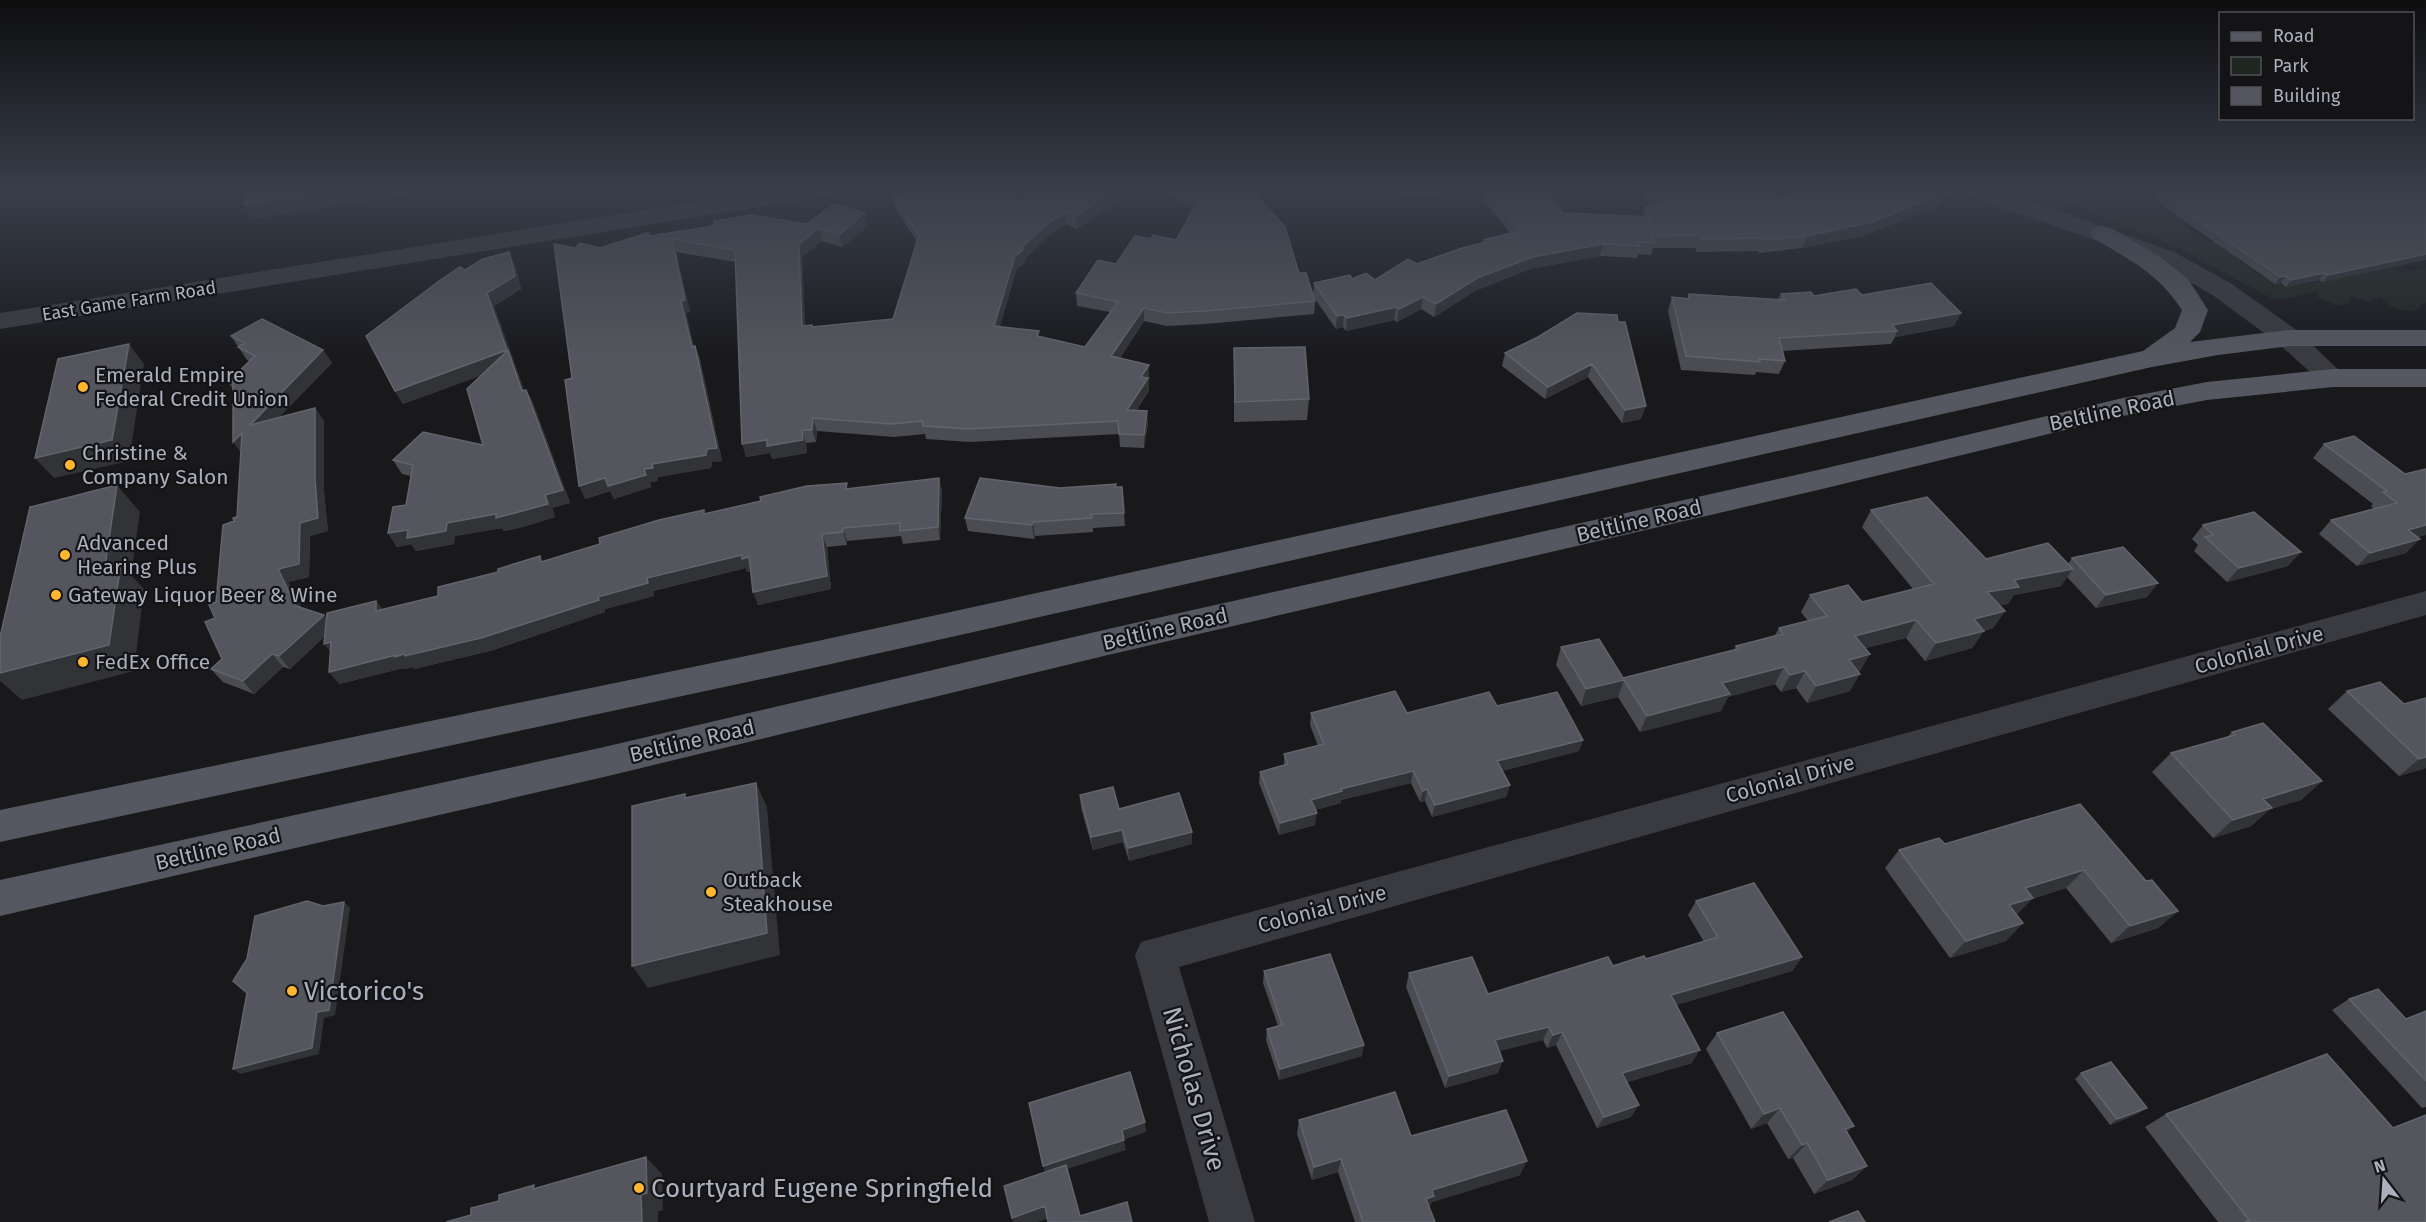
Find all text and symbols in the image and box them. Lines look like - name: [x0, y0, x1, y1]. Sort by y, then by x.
- legend: [2219, 12, 2414, 120]
- text: Road: [2273, 25, 2315, 47]
- text: Park: [2273, 55, 2309, 77]
- text: Building: [2273, 85, 2341, 107]
- street label: East Game Farm Road: [40, 276, 218, 326]
- place label: Emerald Empire Federal Credit Union: [95, 362, 289, 412]
- marker: Emerald Empire Federal Credit Union: [76, 380, 90, 394]
- street label: Beltline Road: [2047, 385, 2177, 437]
- place label: Christine & Company Salon: [82, 440, 229, 490]
- marker: Christine & Company Salon: [63, 458, 77, 472]
- street label: Beltline Road: [1574, 494, 1704, 548]
- place label: Advanced Hearing Plus: [77, 530, 197, 580]
- marker: Advanced Hearing Plus: [58, 548, 72, 562]
- place label: Gateway Liquor Beer & Wine: [68, 582, 338, 608]
- marker: Gateway Liquor Beer & Wine: [49, 588, 63, 602]
- street label: Beltline Road: [1100, 602, 1230, 656]
- street label: Colonial Drive: [2192, 620, 2326, 680]
- place label: FedEx Office: [95, 649, 210, 675]
- marker: FedEx Office: [76, 655, 90, 669]
- street label: Beltline Road: [627, 714, 757, 768]
- street label: Colonial Drive: [1723, 749, 1857, 809]
- street label: Beltline Road: [153, 822, 283, 876]
- place label: Outback Steakhouse: [723, 867, 833, 917]
- street label: Colonial Drive: [1255, 879, 1389, 939]
- marker: Outback Steakhouse: [704, 885, 718, 899]
- place label: Victorico's: [304, 976, 424, 1007]
- marker: Victorico's: [285, 984, 299, 998]
- street label: Nicholas Drive: [1156, 1003, 1232, 1175]
- north arrow: [2354, 1150, 2414, 1210]
- text: N: [2372, 1155, 2388, 1177]
- place label: Courtyard Eugene Springfield: [651, 1173, 993, 1204]
- marker: Courtyard Eugene Springfield: [632, 1181, 646, 1195]

